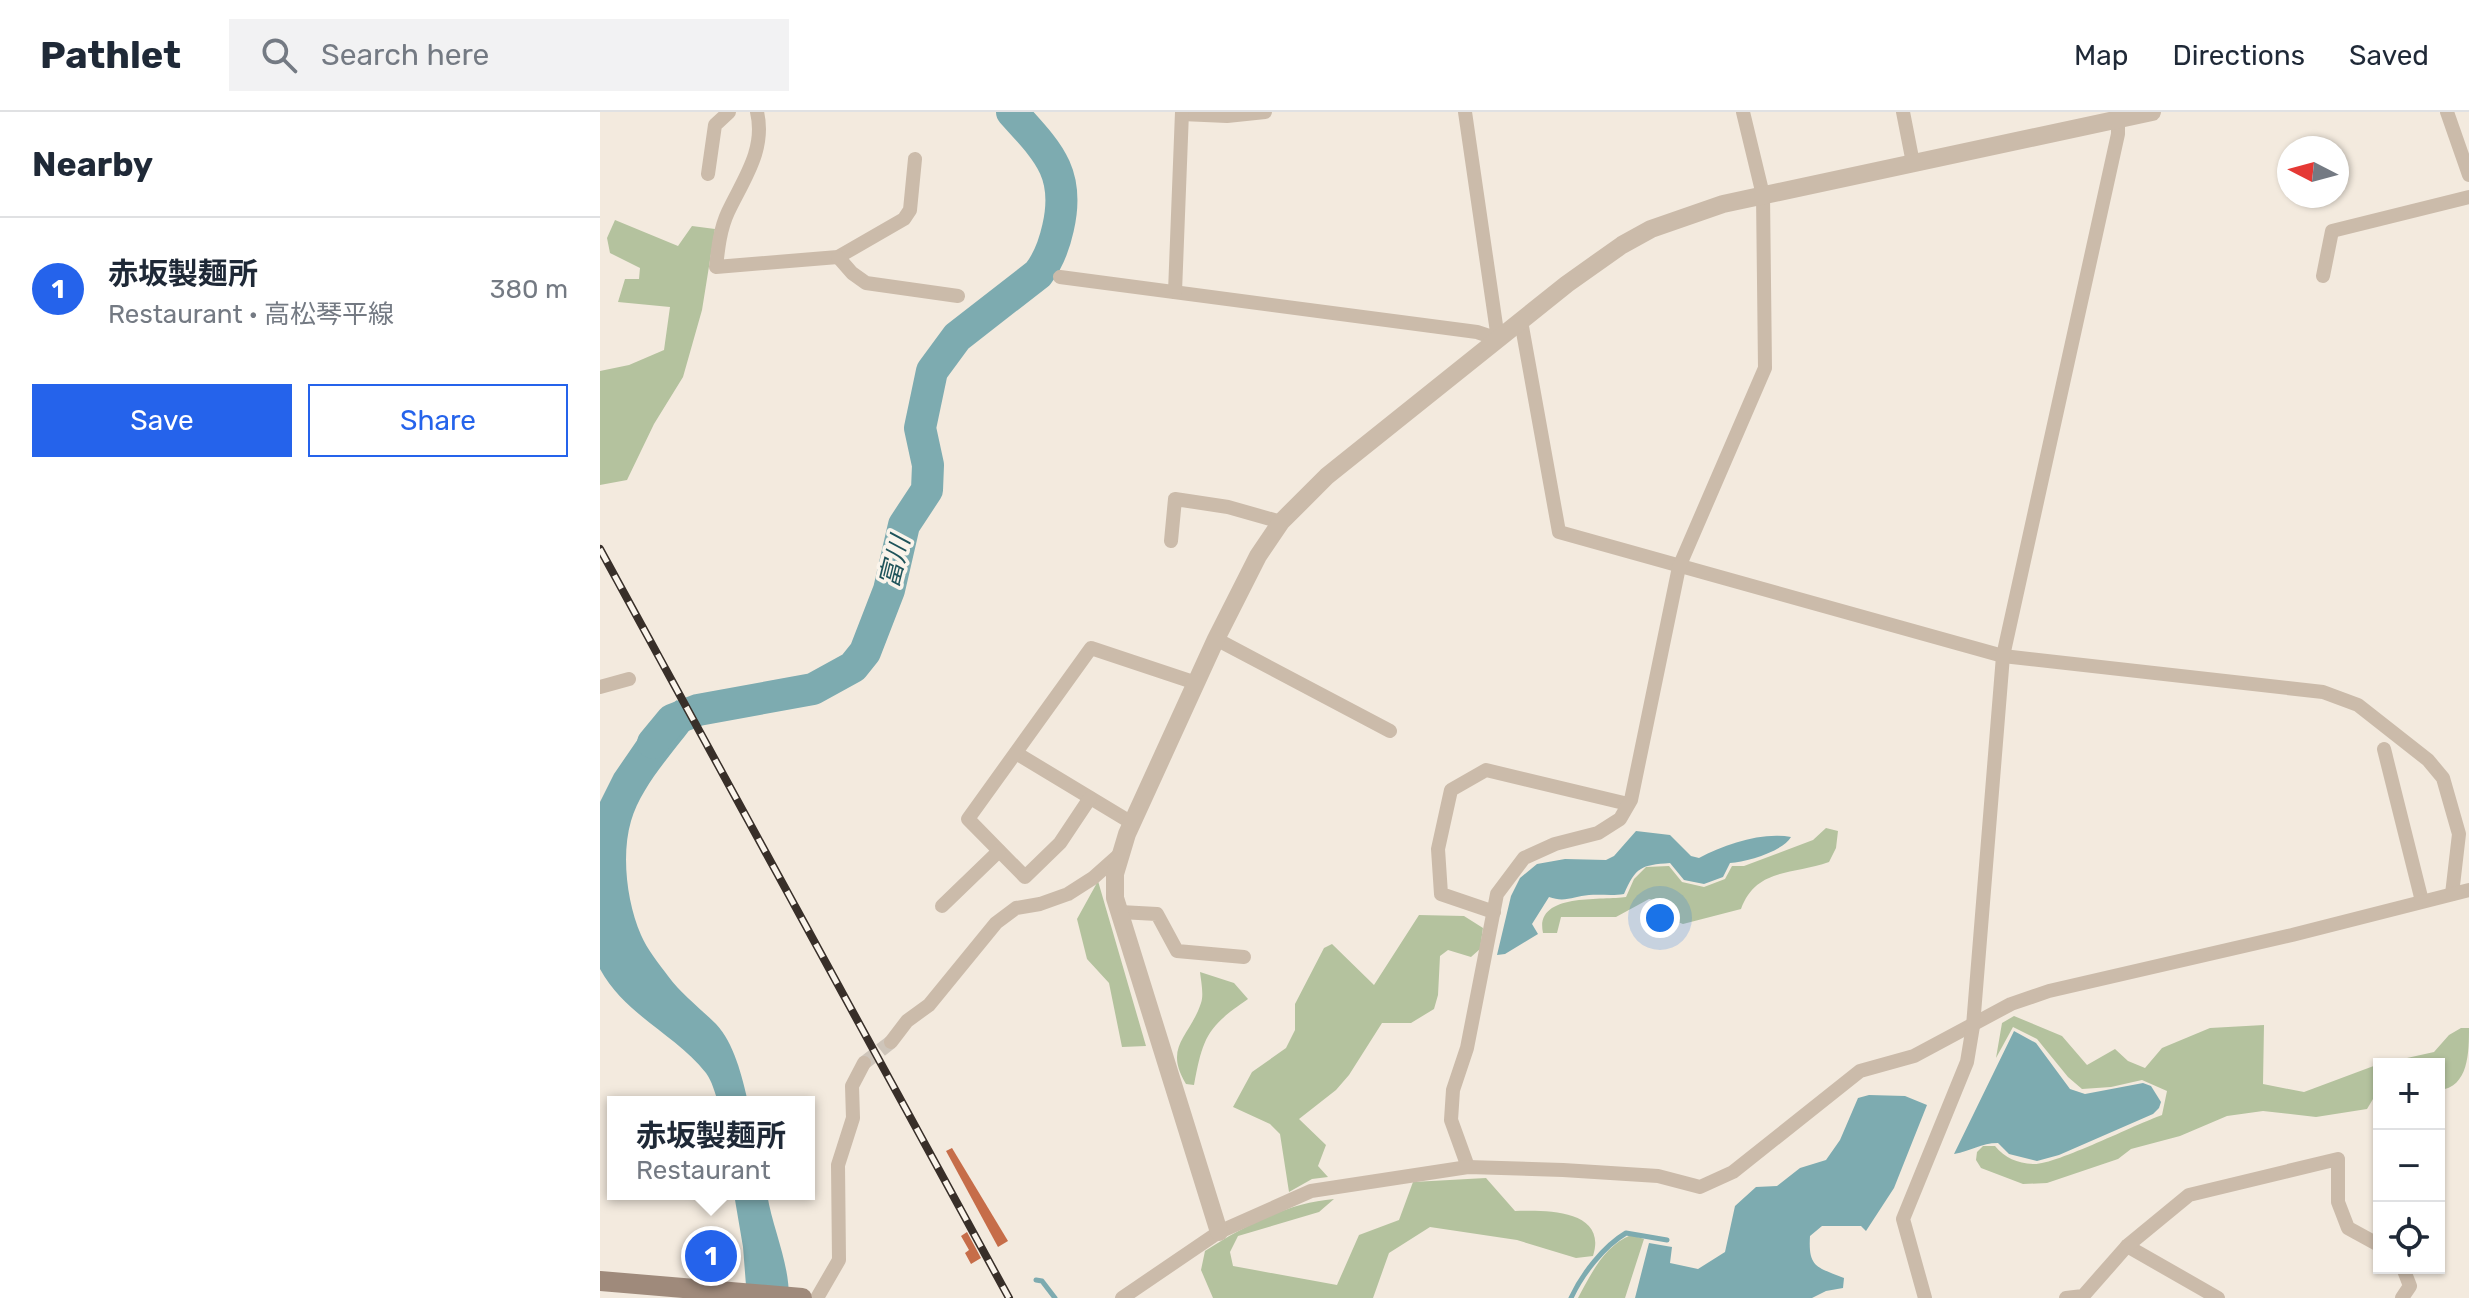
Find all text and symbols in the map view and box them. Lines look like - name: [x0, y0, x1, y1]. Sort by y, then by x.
- search box: [229, 19, 789, 91]
- text: Pathlet: [40, 32, 181, 78]
- icon: search: [257, 33, 301, 77]
- text: Search here: [321, 37, 489, 73]
- text: Map: [2074, 39, 2128, 72]
- text: Directions: [2172, 39, 2305, 72]
- text: Saved: [2349, 39, 2429, 72]
- north arrow: [2277, 136, 2349, 208]
- text: Nearby: [32, 144, 153, 185]
- text: 赤坂製麺所: [108, 256, 258, 292]
- text: 1: [52, 274, 64, 305]
- text: 380 m: [490, 274, 568, 305]
- text: Restaurant · 高松琴平線: [108, 299, 394, 330]
- button: Save: [32, 384, 292, 457]
- button: Share: [308, 384, 568, 457]
- water label: 富川: [874, 530, 917, 591]
- your location: [1640, 898, 1680, 938]
- map controls: [2373, 1058, 2445, 1274]
- button: +: [2373, 1058, 2445, 1130]
- popup: [607, 1096, 815, 1200]
- text: 赤坂製麺所: [636, 1118, 786, 1154]
- button: −: [2373, 1130, 2445, 1202]
- text: Restaurant: [636, 1155, 771, 1186]
- button: locate: [2373, 1202, 2445, 1274]
- pin: 1: [685, 1226, 737, 1286]

